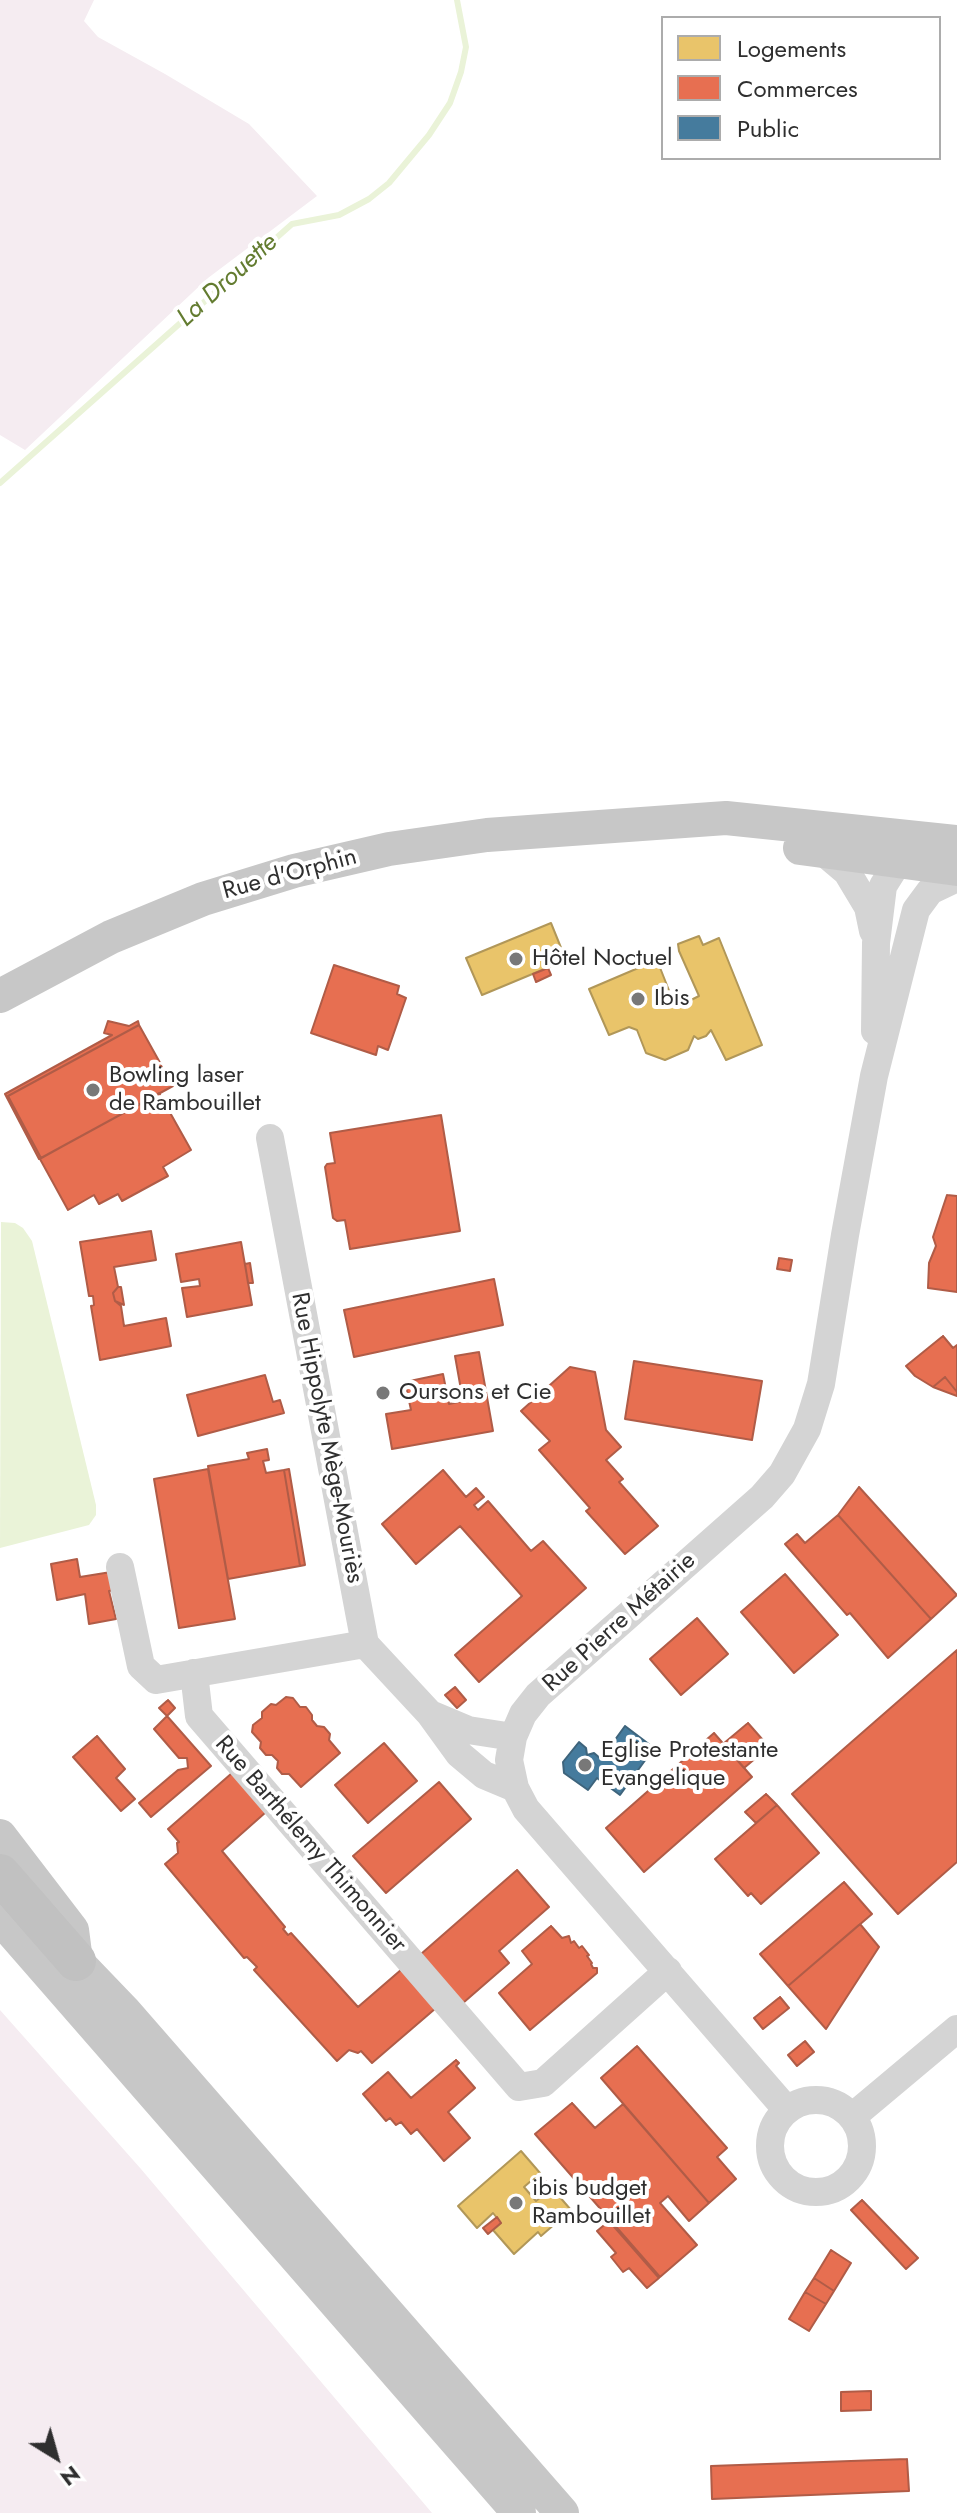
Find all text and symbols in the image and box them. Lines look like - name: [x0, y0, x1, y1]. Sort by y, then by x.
- legend: [661, 16, 941, 160]
- text: Logements: [737, 31, 846, 66]
- text: Commerces: [737, 71, 858, 106]
- text: Public: [737, 111, 799, 146]
- water label: La Drouette: [171, 228, 285, 334]
- street label: Rue d'Orphin: [220, 843, 360, 907]
- place label: Hôtel Noctuel: [532, 945, 673, 973]
- marker: Hôtel Noctuel: [507, 950, 525, 968]
- place label: Ibis: [654, 985, 689, 1013]
- marker: Ibis: [629, 990, 647, 1008]
- place label: Bowling laser de Rambouillet: [109, 1062, 261, 1118]
- marker: Bowling laser de Rambouillet: [84, 1081, 102, 1099]
- street label: Rue Hippolyte Mège-Mouriès: [284, 1290, 368, 1586]
- place label: Oursons et Cie: [399, 1379, 551, 1407]
- marker: Oursons et Cie: [374, 1384, 392, 1402]
- street label: Rue Pierre Métairie: [538, 1547, 702, 1699]
- street label: Rue Barthélemy Thimonnier: [208, 1731, 412, 1959]
- place label: Eglise Protestante Evangelique: [601, 1737, 778, 1793]
- marker: Eglise Protestante Evangelique: [576, 1756, 594, 1774]
- place label: ibis budget Rambouillet: [532, 2175, 650, 2231]
- marker: ibis budget Rambouillet: [507, 2194, 525, 2212]
- north arrow: [16, 2417, 96, 2497]
- text: N: [54, 2458, 87, 2494]

